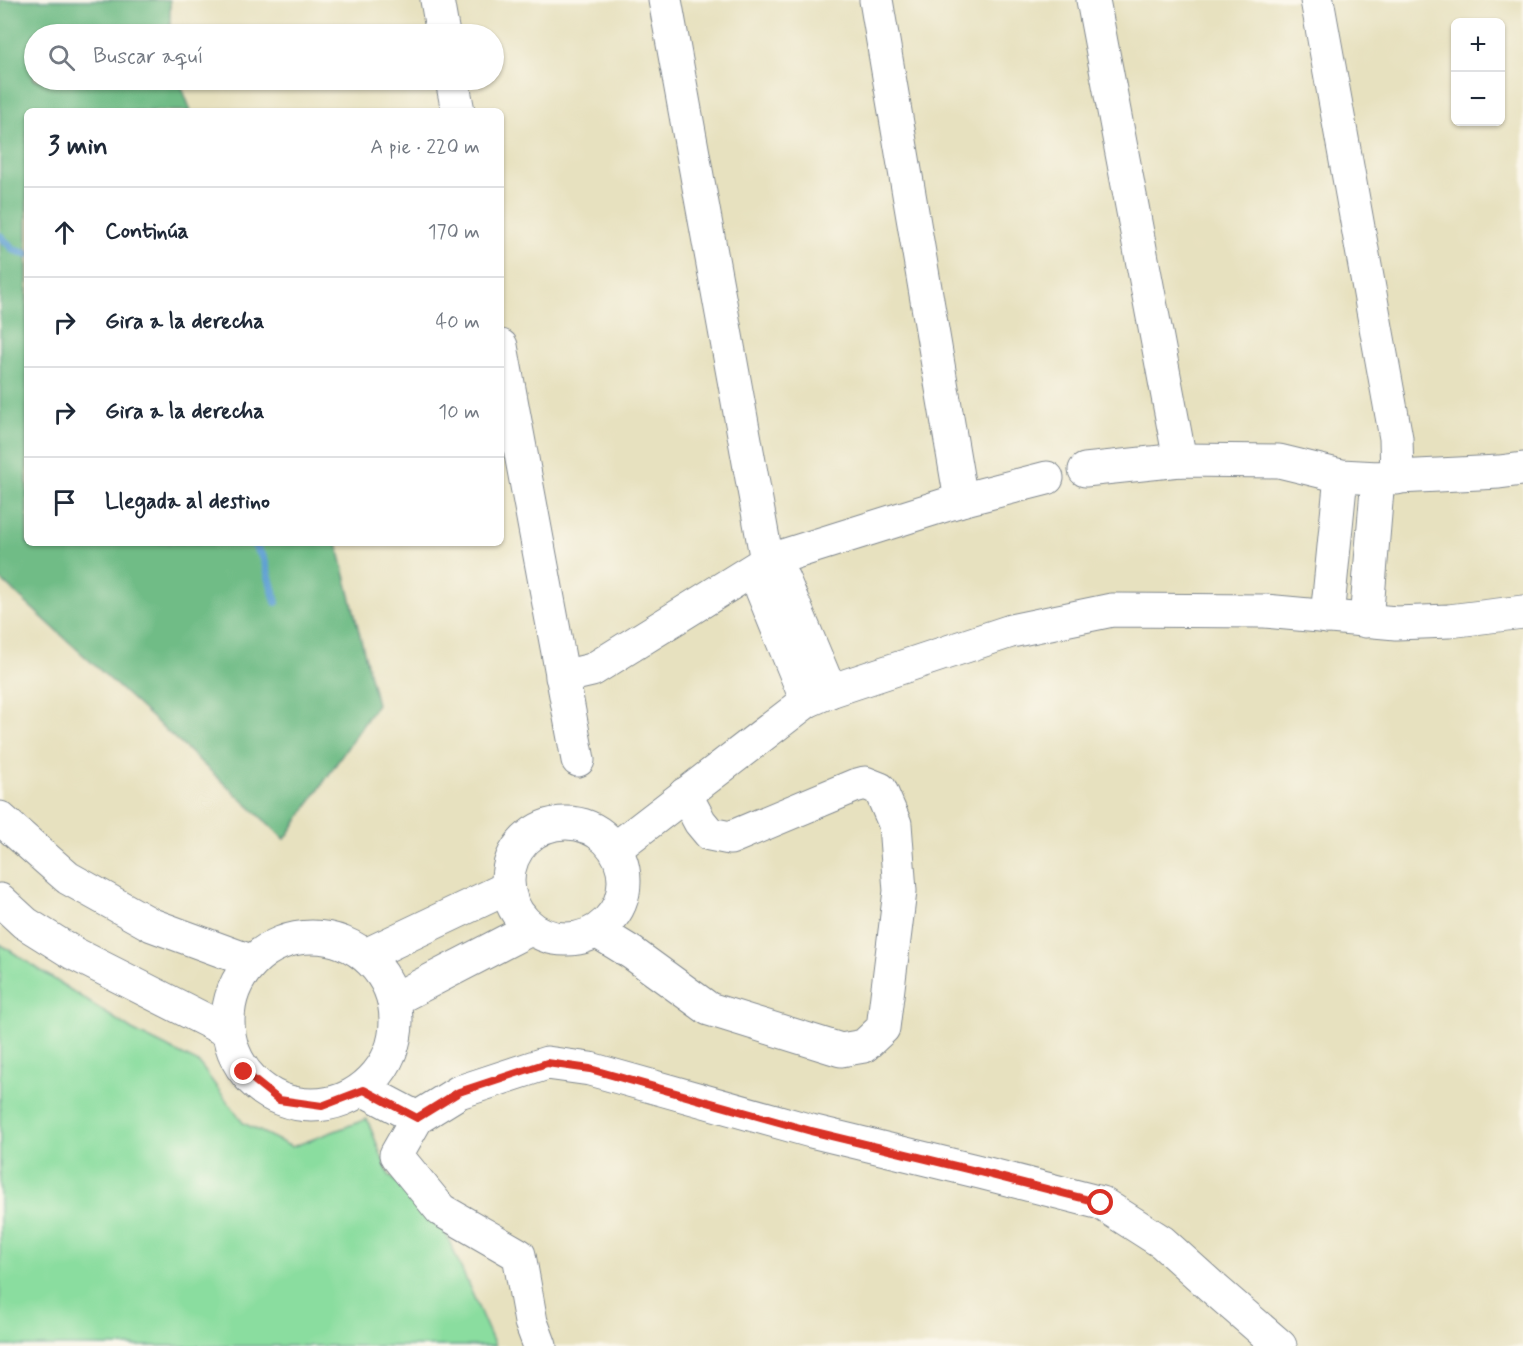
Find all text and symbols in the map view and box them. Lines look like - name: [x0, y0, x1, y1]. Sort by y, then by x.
- map controls: [1451, 18, 1505, 126]
- button: +: [1451, 18, 1505, 72]
- search box: [24, 24, 504, 90]
- icon: search: [45, 41, 78, 74]
- text: Buscar aquí: [93, 43, 204, 71]
- button: −: [1451, 72, 1505, 126]
- text: 3 min: [48, 130, 108, 164]
- text: A pie · 220 m: [370, 134, 480, 161]
- icon: ahead: [48, 216, 81, 249]
- text: Continúa: [105, 218, 189, 246]
- text: 170 m: [428, 219, 480, 246]
- icon: right: [48, 306, 81, 339]
- text: Gira a la derecha: [105, 308, 265, 336]
- text: 40 m: [436, 309, 480, 336]
- icon: right: [48, 396, 81, 429]
- text: Gira a la derecha: [105, 398, 265, 426]
- text: 10 m: [438, 399, 480, 426]
- icon: arrive: [48, 486, 81, 519]
- text: Llegada al destino: [105, 488, 270, 516]
- route end: [230, 1058, 256, 1084]
- route start: [1087, 1189, 1113, 1215]

